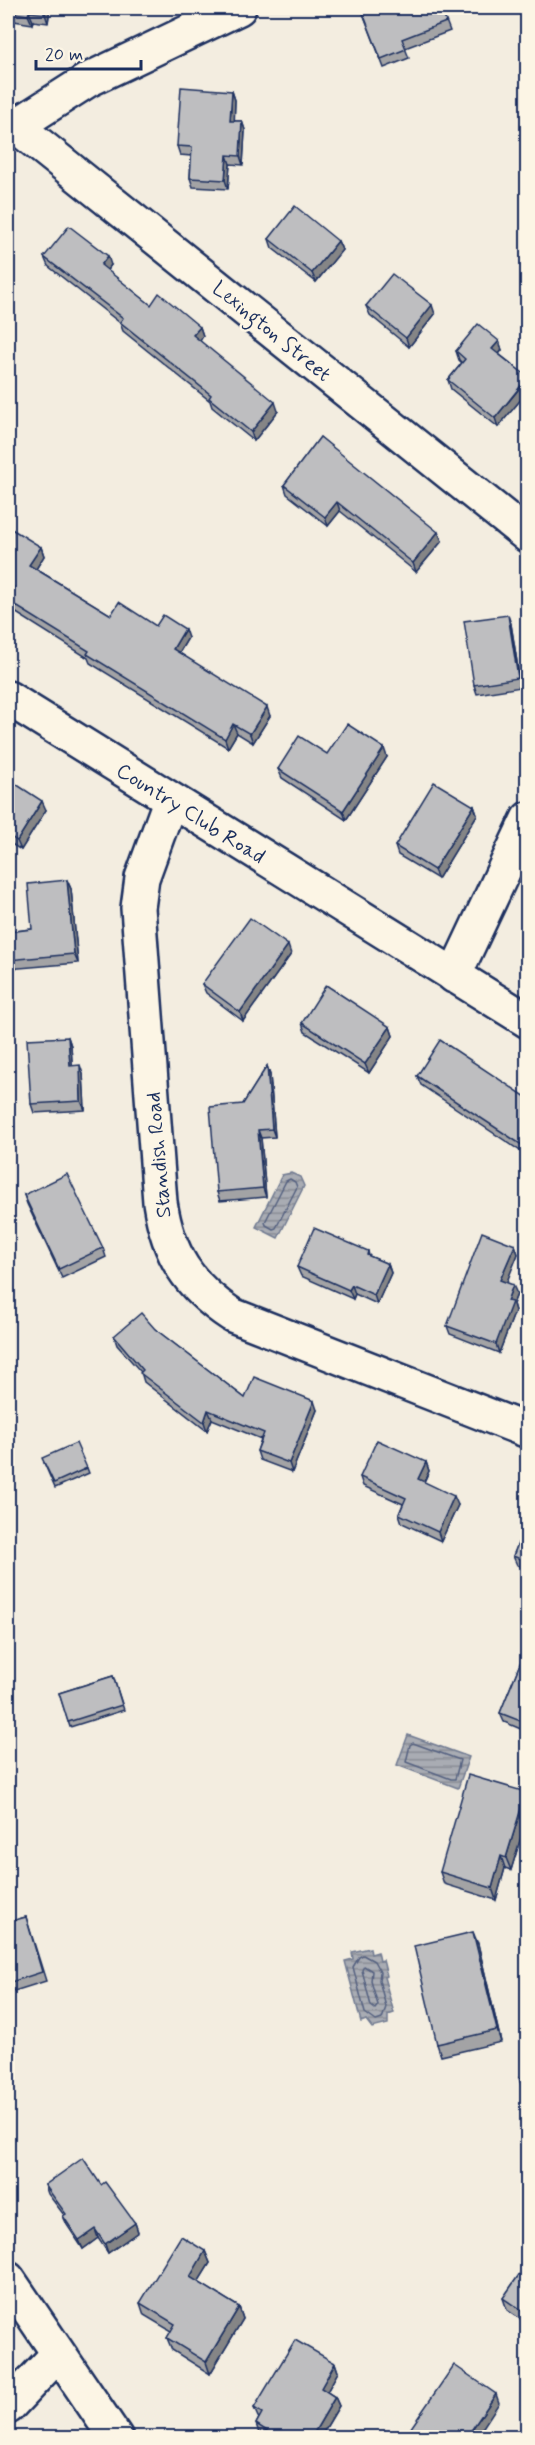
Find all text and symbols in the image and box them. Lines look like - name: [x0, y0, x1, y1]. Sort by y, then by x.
- scale bar: [36, 33, 141, 71]
- text: 20 m: [45, 43, 83, 67]
- street label: Lexington Street: [205, 275, 337, 390]
- street label: Country Club Road: [111, 757, 270, 871]
- street label: Standish Road: [140, 1091, 178, 1219]

